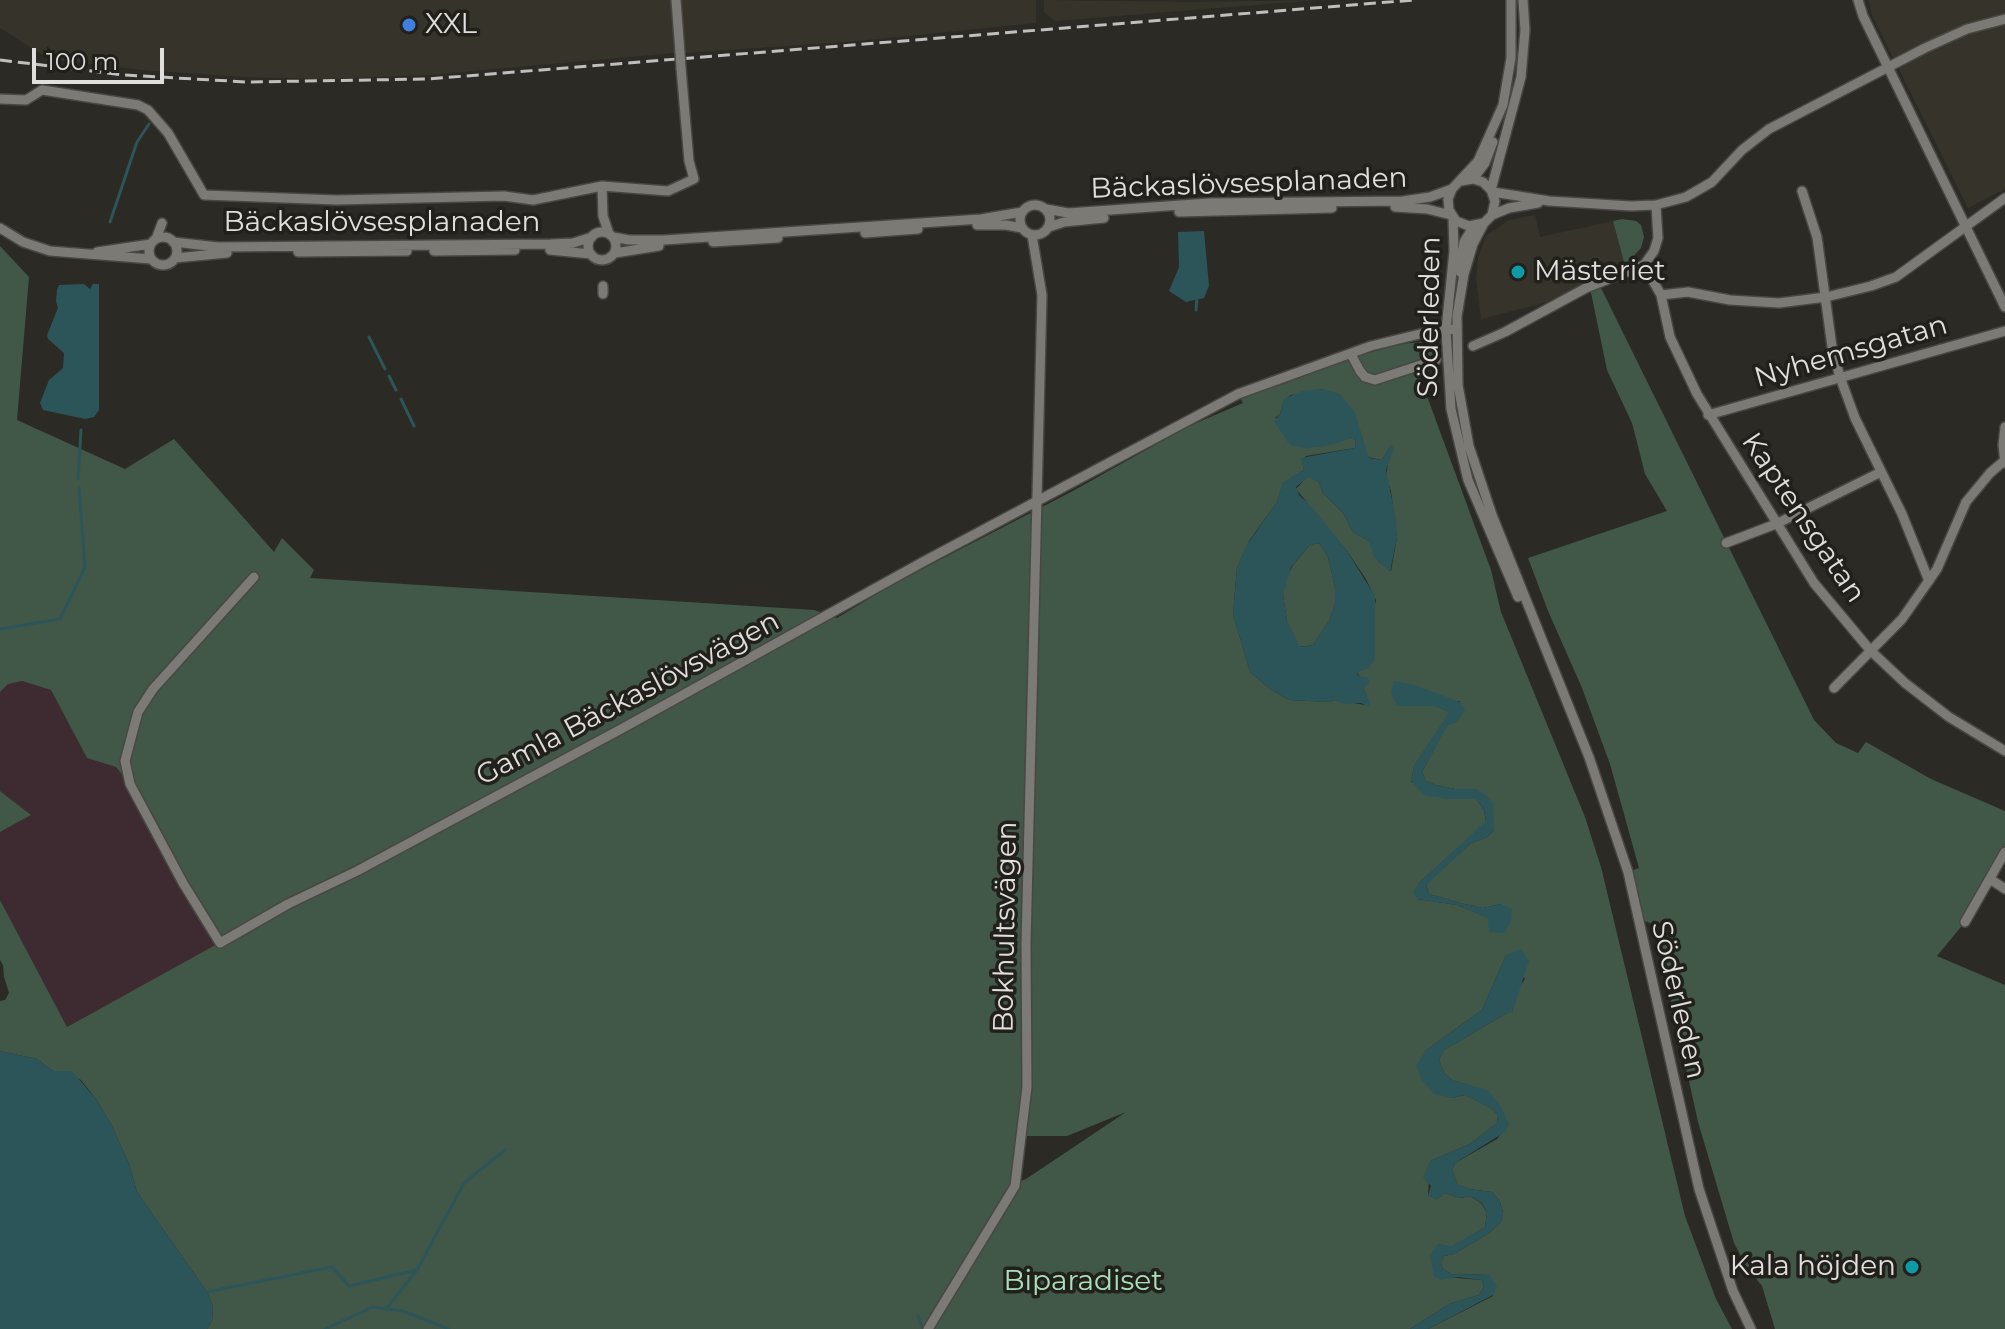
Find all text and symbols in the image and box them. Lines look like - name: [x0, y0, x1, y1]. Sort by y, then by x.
- place label: XXL: [425, 8, 477, 42]
- marker: XXL: [400, 16, 418, 34]
- scale bar: [36, 32, 168, 82]
- text: 100 m: [46, 47, 118, 76]
- street label: Bäckaslövsesplanaden: [1090, 162, 1408, 206]
- street label: Bäckaslövsesplanaden: [223, 206, 541, 240]
- street label: Söderleden: [1412, 236, 1448, 398]
- place label: Mästeriet: [1534, 255, 1665, 289]
- marker: Mästeriet: [1509, 263, 1527, 281]
- street label: Nyhemsgatan: [1751, 308, 1951, 396]
- street label: Kaptensgatan: [1734, 427, 1872, 609]
- street label: Gamla Bäckaslövsvägen: [471, 605, 785, 793]
- street label: Bokhultsvägen: [987, 821, 1025, 1033]
- street label: Söderleden: [1644, 918, 1712, 1082]
- place label: Kala höjden: [1730, 1250, 1896, 1284]
- marker: Kala höjden: [1903, 1258, 1921, 1276]
- park label: Biparadiset: [1003, 1265, 1163, 1299]

